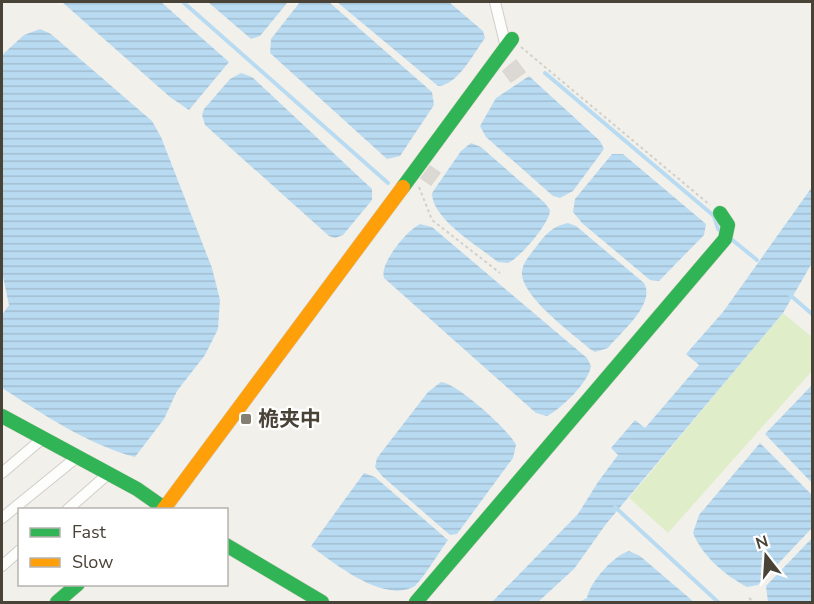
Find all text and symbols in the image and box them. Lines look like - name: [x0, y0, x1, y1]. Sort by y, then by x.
- place label: 桅夹中: [258, 405, 321, 433]
- marker: 桅夹中: [239, 412, 253, 426]
- legend: [18, 508, 228, 586]
- text: Fast: [72, 520, 107, 544]
- north arrow: [736, 526, 796, 586]
- text: N: [753, 530, 771, 555]
- text: Slow: [72, 550, 113, 574]

